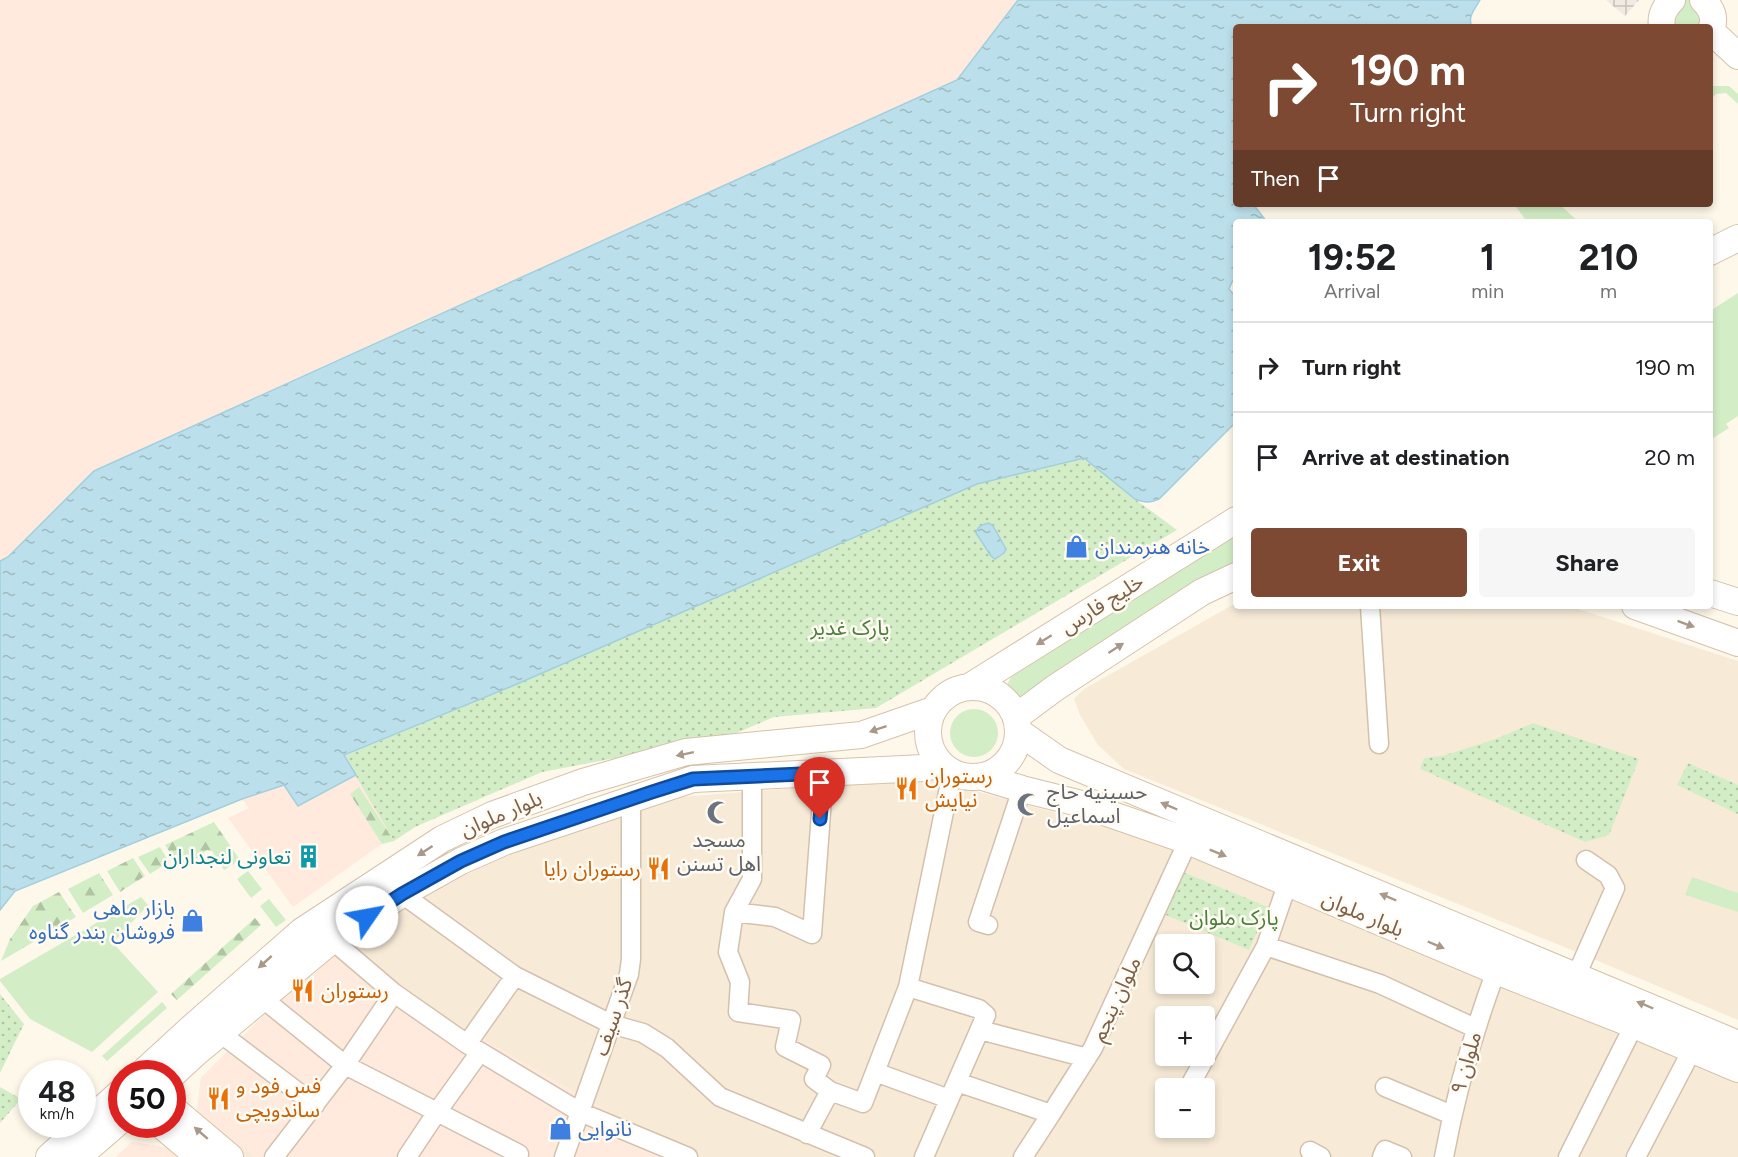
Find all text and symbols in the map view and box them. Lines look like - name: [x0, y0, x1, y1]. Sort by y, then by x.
- text: 190 m: [1350, 45, 1466, 96]
- icon: right: [1251, 48, 1329, 126]
- text: Turn right: [1350, 96, 1466, 129]
- icon: arrive: [1312, 162, 1345, 195]
- text: Then: [1251, 165, 1300, 192]
- text: 19:52: [1308, 236, 1396, 279]
- text: 1: [1480, 236, 1495, 279]
- text: 210: [1579, 236, 1638, 279]
- text: Arrival: [1324, 279, 1380, 303]
- text: min: [1471, 279, 1504, 303]
- text: m: [1600, 279, 1617, 303]
- icon: right: [1251, 351, 1284, 384]
- text: Turn right: [1302, 354, 1401, 381]
- text: 190 m: [1635, 354, 1695, 381]
- icon: arrive: [1251, 441, 1284, 474]
- text: Arrive at destination: [1302, 444, 1510, 471]
- text: 20 m: [1644, 444, 1695, 471]
- button: Exit: [1251, 528, 1467, 597]
- button: Share: [1479, 528, 1695, 597]
- shop icon: خانه هنرمندان: [1064, 534, 1090, 560]
- place label: خانه هنرمندان: [1095, 534, 1210, 559]
- street label: خلیج فارس: [1056, 568, 1150, 641]
- park label: پارک غدیر: [809, 615, 890, 641]
- one-way arrow: [1677, 620, 1695, 630]
- one-way arrow: [1036, 635, 1052, 646]
- one-way arrow: [1108, 643, 1124, 654]
- one-way arrow: [869, 725, 887, 734]
- one-way arrow: [675, 749, 694, 759]
- pin: [794, 757, 845, 819]
- place label: رستوران نیایش: [925, 763, 993, 812]
- icon: arrive: [803, 766, 836, 799]
- restaurant icon: رستوران نیایش: [894, 775, 920, 801]
- place label: حسینیه حاج اسماعیل: [1047, 779, 1147, 828]
- street label: بلوار ملوان: [456, 785, 545, 842]
- mosque icon: حسینیه حاج اسماعیل: [1016, 791, 1042, 817]
- mosque icon: مسجد اهل تسنن: [706, 799, 732, 825]
- one-way arrow: [1160, 801, 1178, 811]
- place label: مسجد اهل تسنن: [677, 827, 761, 876]
- place label: تعاونی لنجداران: [163, 844, 291, 869]
- building icon: تعاونی لنجداران: [296, 844, 322, 870]
- one-way arrow: [417, 845, 433, 857]
- one-way arrow: [1209, 849, 1227, 858]
- place label: رستوران رایا: [543, 856, 641, 881]
- restaurant icon: رستوران رایا: [646, 856, 672, 882]
- position arrow: [335, 885, 399, 949]
- street label: بلوار ملوان: [1319, 885, 1408, 942]
- one-way arrow: [1379, 892, 1397, 902]
- place label: بازار ماهی فروشان بندر گناوه: [29, 895, 175, 944]
- park label: پارک ملوان: [1189, 905, 1279, 931]
- shop icon: بازار ماهی فروشان بندر گناوه: [180, 907, 206, 933]
- map controls: [1155, 934, 1215, 1138]
- button: search: [1155, 934, 1215, 994]
- one-way arrow: [1427, 941, 1445, 950]
- street label: ملوان پنجم: [1085, 953, 1149, 1046]
- one-way arrow: [258, 955, 273, 968]
- street label: گذر سیف: [588, 975, 637, 1059]
- restaurant icon: رستوران: [290, 978, 316, 1004]
- place label: رستوران: [321, 978, 389, 1003]
- one-way arrow: [1636, 1000, 1654, 1010]
- button: +: [1155, 1006, 1215, 1066]
- street label: ملوان ۹: [1445, 1029, 1486, 1097]
- speed limit sign: 50: [108, 1060, 186, 1138]
- text: 48: [38, 1073, 76, 1110]
- place label: فس فود و ساندویچی: [236, 1073, 321, 1123]
- button: −: [1155, 1078, 1215, 1138]
- restaurant icon: فس فود و ساندویچی: [205, 1085, 231, 1111]
- text: km/h: [40, 1105, 74, 1123]
- shop icon: نانوایی: [547, 1116, 573, 1142]
- place label: نانوایی: [578, 1116, 632, 1141]
- one-way arrow: [193, 1126, 209, 1139]

